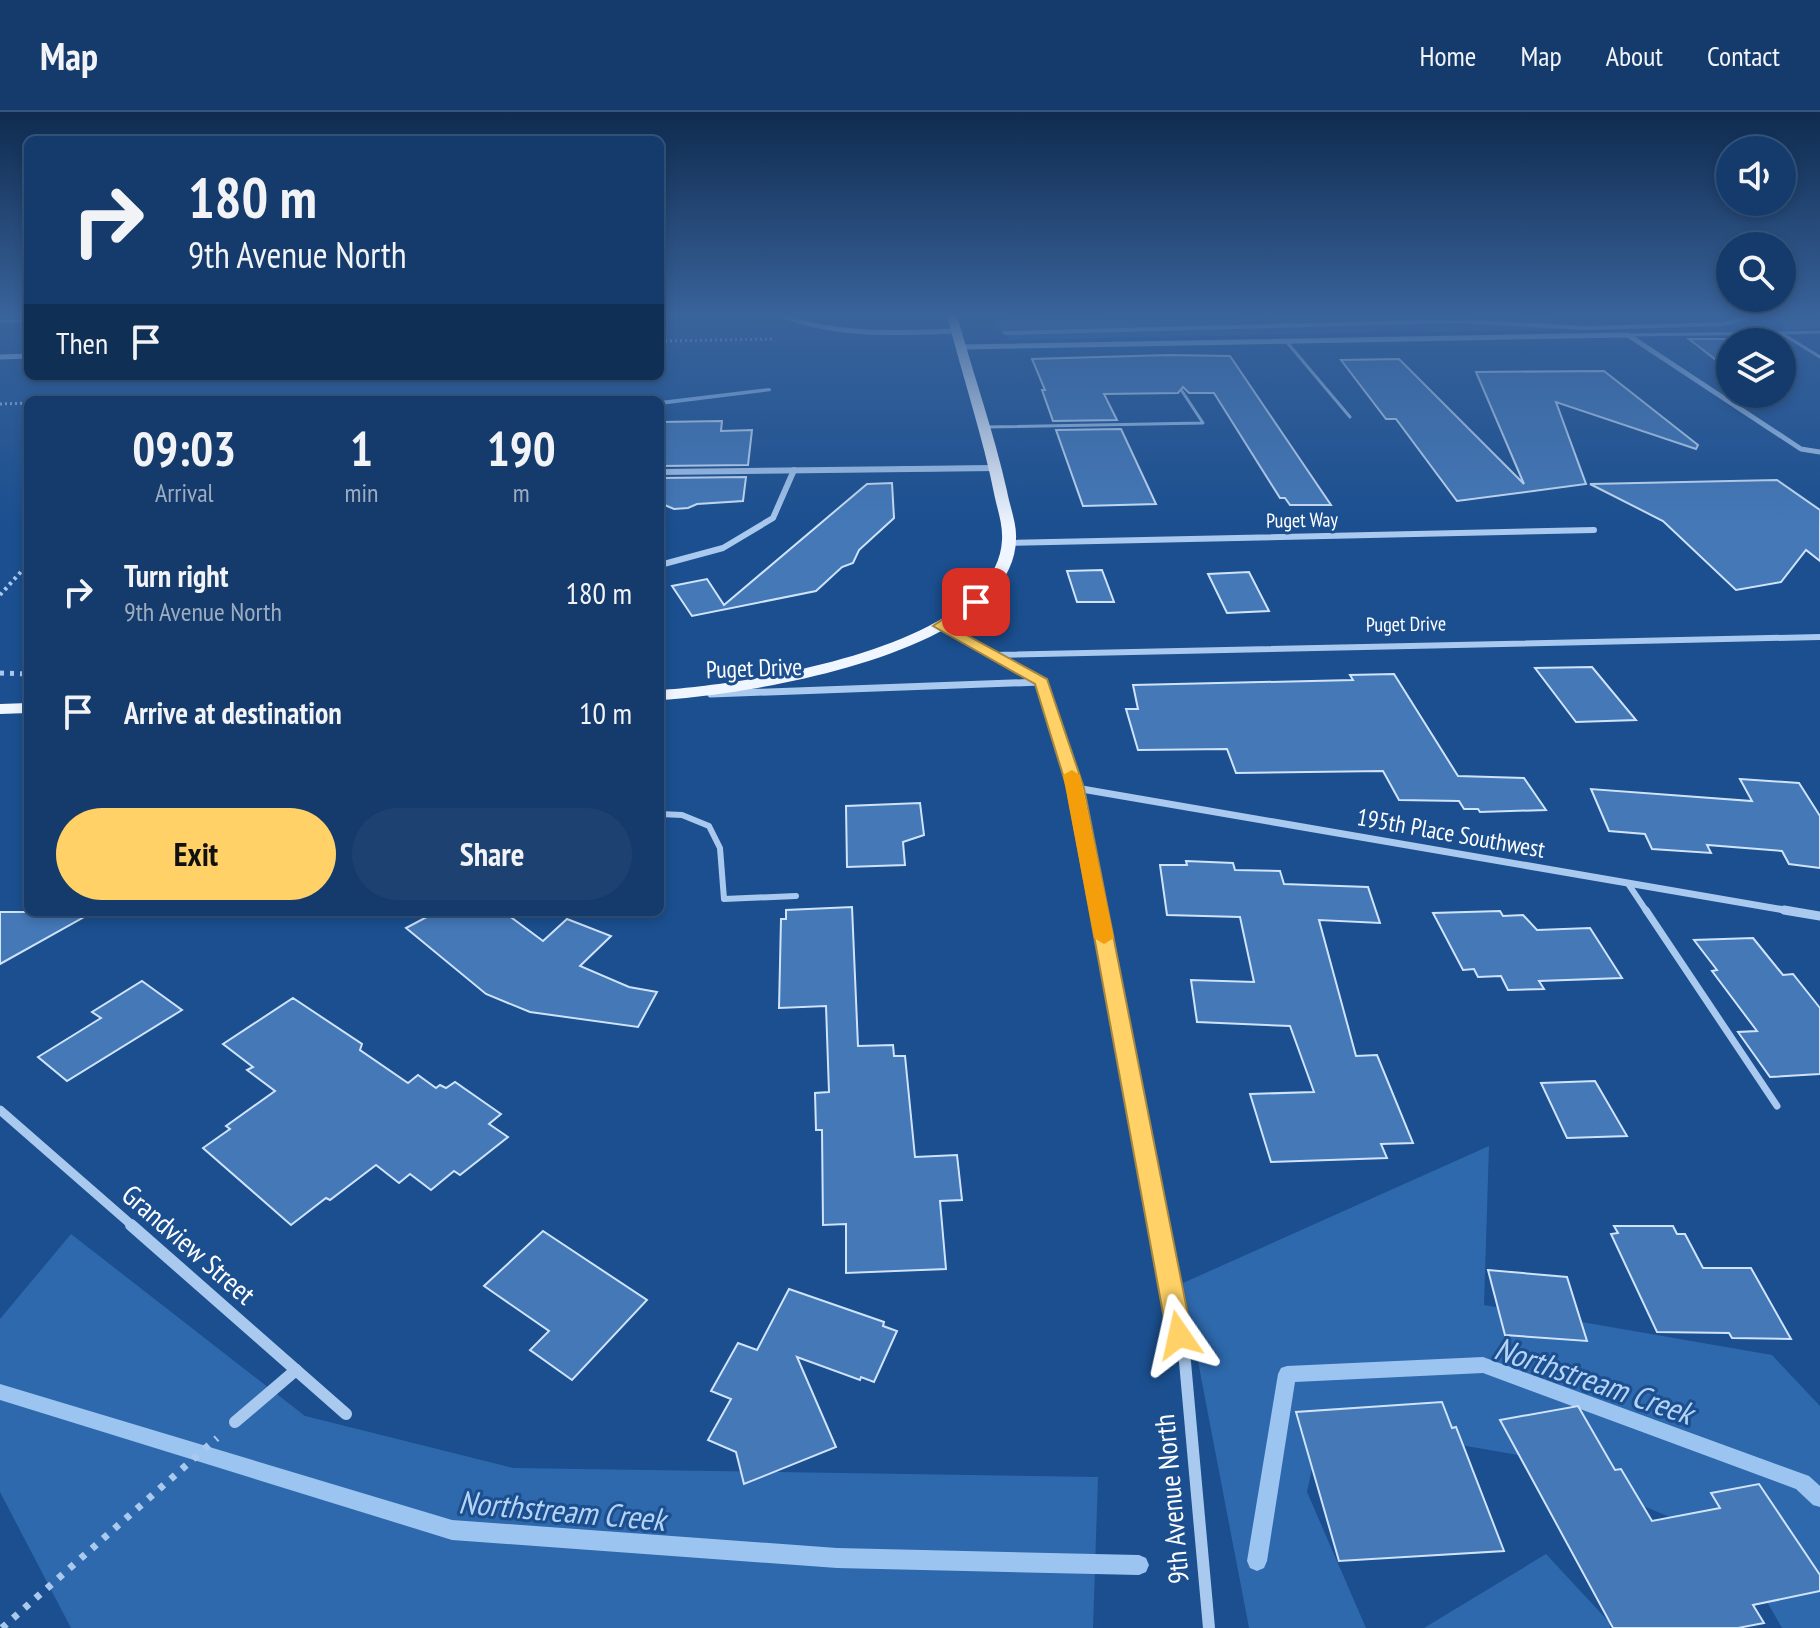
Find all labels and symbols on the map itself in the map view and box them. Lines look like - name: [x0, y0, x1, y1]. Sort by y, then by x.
- street label: Puget Way: [1266, 506, 1339, 534]
- pin: [942, 568, 1010, 636]
- street label: Puget Drive: [1366, 610, 1446, 638]
- street label: Puget Drive: [705, 651, 803, 685]
- street label: 195th Place Southwest: [1354, 801, 1548, 865]
- street label: Grandview Street: [115, 1176, 264, 1312]
- position arrow: [1137, 1293, 1221, 1377]
- water label: Northstream Creek: [1489, 1326, 1702, 1435]
- street label: 9th Avenue North: [1145, 1413, 1197, 1585]
- water label: Northstream Creek: [457, 1480, 671, 1540]

